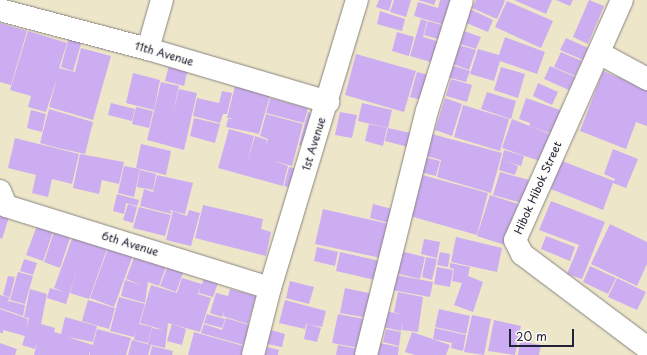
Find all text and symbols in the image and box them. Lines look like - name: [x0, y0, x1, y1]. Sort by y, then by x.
- street label: 11th Avenue: [133, 39, 195, 69]
- street label: 1st Avenue: [300, 115, 328, 173]
- street label: Hibok Hibok Street: [511, 139, 565, 237]
- street label: 6th Avenue: [99, 229, 161, 259]
- scale bar: [511, 321, 576, 347]
- text: 20 m: [516, 327, 547, 345]

